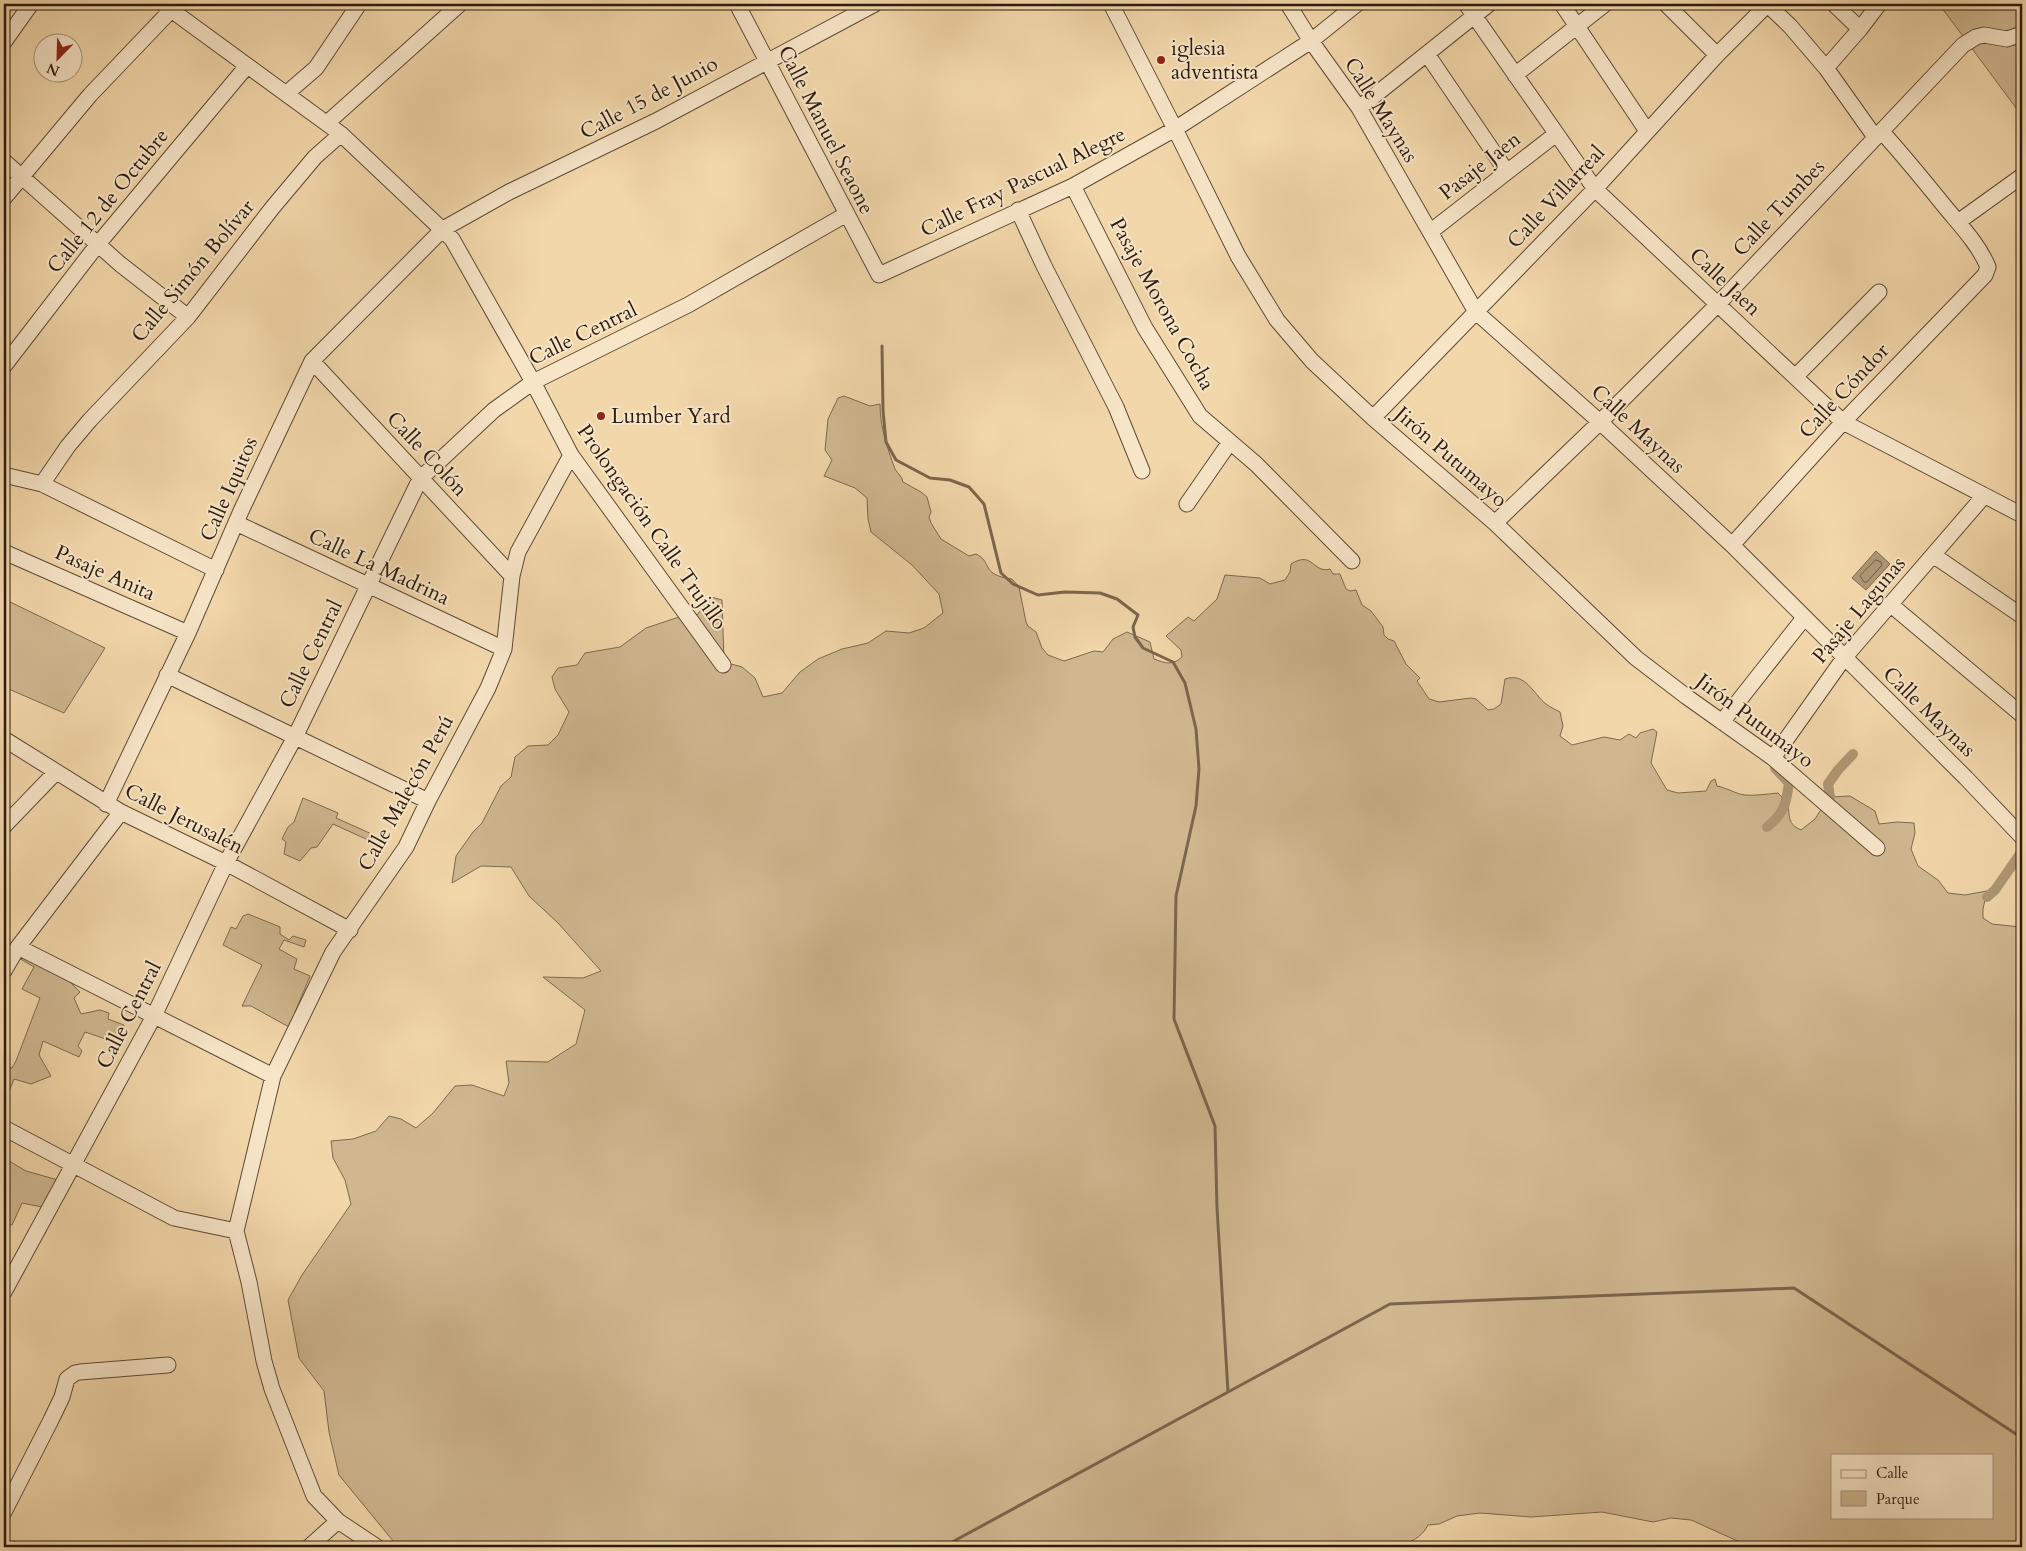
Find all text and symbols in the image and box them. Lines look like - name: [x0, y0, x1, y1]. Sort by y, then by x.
- north arrow: [32, 32, 82, 82]
- place label: iglesia adventista: [1171, 34, 1259, 87]
- street label: Calle Manuel Seaone: [771, 41, 881, 219]
- street label: Calle 15 de Junio: [575, 49, 723, 147]
- street label: Calle Maynas: [1337, 52, 1425, 168]
- marker: iglesia adventista: [1155, 54, 1167, 66]
- text: N: [44, 58, 62, 81]
- street label: Calle Fray Pascual Alegre: [916, 120, 1130, 244]
- street label: Calle 12 de Octubre: [40, 122, 176, 280]
- street label: Pasaje Jaen: [1433, 125, 1527, 207]
- street label: Calle Villarreal: [1501, 139, 1611, 255]
- street label: Calle Tumbes: [1726, 153, 1832, 263]
- street label: Calle Simón Bolívar: [125, 193, 262, 349]
- street label: Pasaje Morona Cocha: [1103, 213, 1221, 395]
- street label: Calle Jaen: [1683, 241, 1767, 323]
- street label: Calle Central: [524, 295, 642, 373]
- street label: Calle Cóndor: [1792, 337, 1896, 445]
- street label: Calle Maynas: [1585, 378, 1691, 480]
- street label: Jirón Putumayo: [1386, 398, 1514, 514]
- place label: Lumber Yard: [611, 402, 731, 431]
- street label: Calle Colón: [380, 405, 474, 503]
- marker: Lumber Yard: [595, 410, 607, 422]
- street label: Prolongación Calle Trujillo: [570, 418, 734, 636]
- street label: Calle Iquitos: [193, 432, 265, 546]
- street label: Calle La Madrina: [304, 522, 454, 612]
- street label: Pasaje Anita: [50, 538, 160, 608]
- street label: Pasaje Lagunas: [1806, 550, 1912, 670]
- street label: Calle Central: [272, 595, 350, 713]
- street label: Calle Maynas: [1876, 660, 1982, 764]
- street label: Jirón Putumayo: [1688, 665, 1820, 775]
- street label: Calle Malecón Perú: [351, 710, 461, 876]
- street label: Calle Jerusalén: [120, 777, 248, 861]
- street label: Calle Central: [89, 956, 169, 1074]
- legend: [1831, 1454, 1994, 1518]
- text: Calle: [1876, 1463, 1909, 1483]
- text: Parque: [1876, 1489, 1920, 1509]

